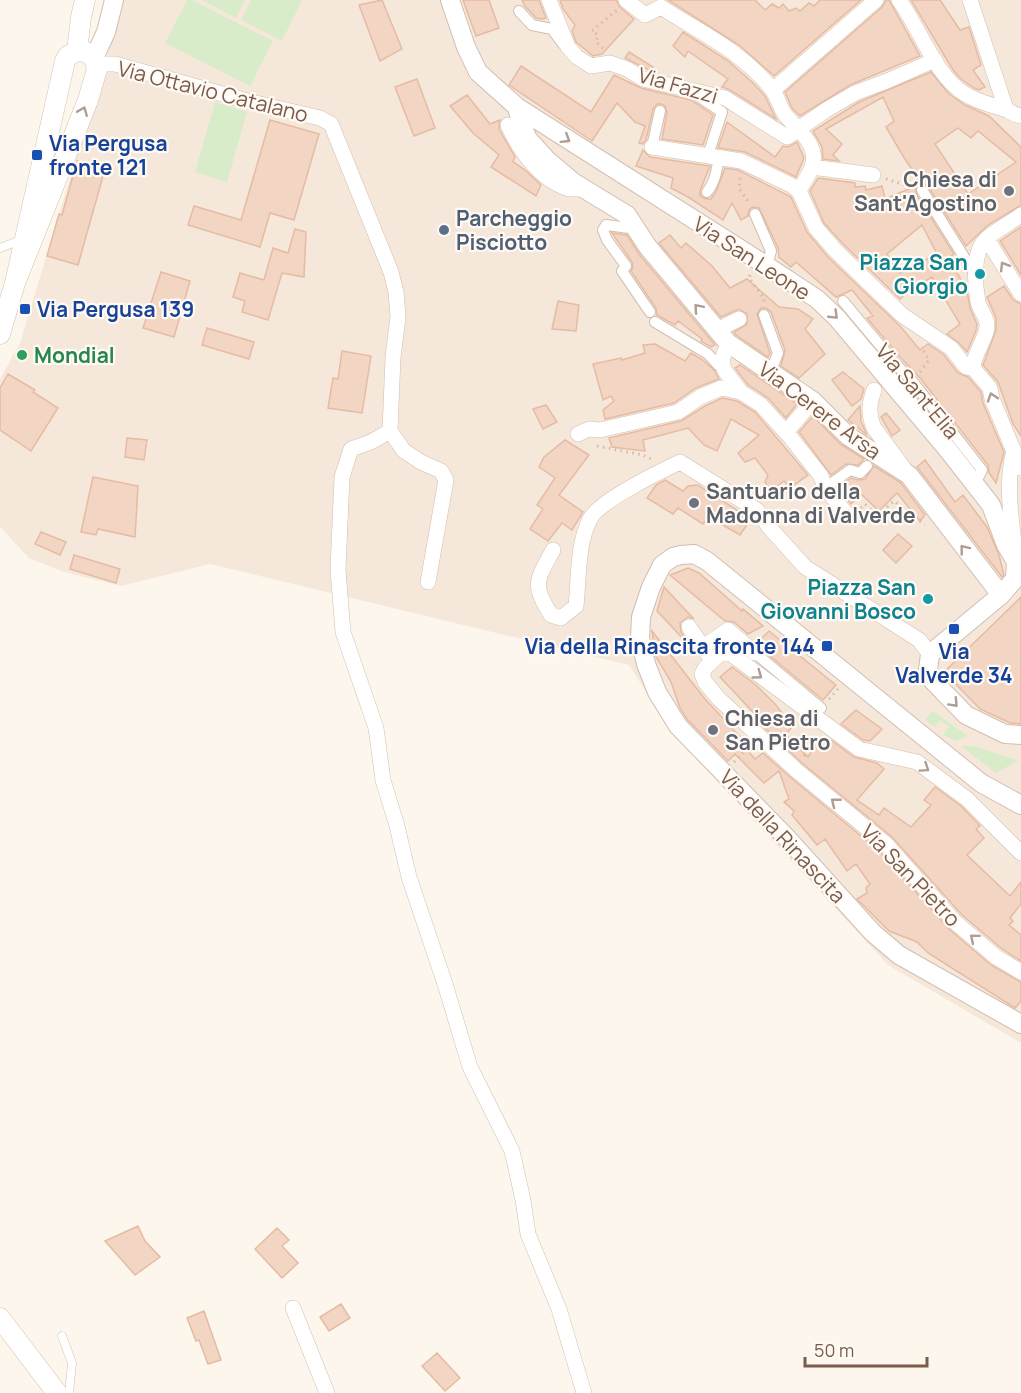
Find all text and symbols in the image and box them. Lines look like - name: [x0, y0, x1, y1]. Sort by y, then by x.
- street label: Via Ottavio Catalano: [115, 54, 311, 128]
- street label: Via Fazzi: [635, 60, 721, 110]
- one-way arrow: [76, 106, 88, 117]
- place label: Via Pergusa fronte 121: [49, 129, 168, 181]
- one-way arrow: [560, 131, 570, 143]
- marker: Via Pergusa fronte 121: [30, 148, 44, 162]
- place label: Chiesa di Sant'Agostino: [854, 165, 997, 217]
- marker: Chiesa di Sant'Agostino: [1002, 184, 1016, 198]
- place label: Parcheggio Pisciotto: [456, 204, 572, 256]
- street label: Via San Leone: [688, 210, 816, 306]
- marker: Parcheggio Pisciotto: [437, 223, 451, 237]
- place label: Piazza San Giorgio: [859, 248, 968, 300]
- one-way arrow: [999, 262, 1011, 272]
- marker: Piazza San Giorgio: [973, 267, 987, 281]
- place label: Via Pergusa 139: [37, 295, 194, 323]
- marker: Via Pergusa 139: [18, 302, 32, 316]
- one-way arrow: [694, 304, 705, 315]
- one-way arrow: [827, 308, 837, 319]
- street label: Via Sant'Elia: [870, 337, 966, 445]
- place label: Mondial: [34, 341, 115, 369]
- marker: Mondial: [15, 348, 29, 362]
- street label: Via Cerere Arsa: [753, 355, 887, 465]
- one-way arrow: [987, 392, 999, 403]
- place label: Santuario della Madonna di Valverde: [706, 477, 916, 529]
- marker: Santuario della Madonna di Valverde: [687, 496, 701, 510]
- one-way arrow: [961, 544, 972, 555]
- place label: Piazza San Giovanni Bosco: [761, 573, 916, 625]
- marker: Piazza San Giovanni Bosco: [921, 592, 935, 606]
- marker: Via Valverde 34: [947, 622, 961, 636]
- place label: Via della Rinascita fronte 144: [525, 632, 815, 660]
- place label: Via Valverde 34: [895, 637, 1013, 689]
- marker: Via della Rinascita fronte 144: [820, 639, 834, 653]
- one-way arrow: [751, 668, 762, 679]
- one-way arrow: [947, 697, 958, 707]
- place label: Chiesa di San Pietro: [725, 704, 830, 756]
- marker: Chiesa di San Pietro: [706, 723, 720, 737]
- one-way arrow: [919, 761, 930, 772]
- street label: Via della Rinascita: [714, 763, 852, 909]
- one-way arrow: [831, 799, 842, 810]
- street label: Via San Pietro: [855, 818, 967, 932]
- one-way arrow: [970, 934, 981, 945]
- scale bar: [805, 1330, 926, 1368]
- text: 50 m: [814, 1338, 854, 1362]

